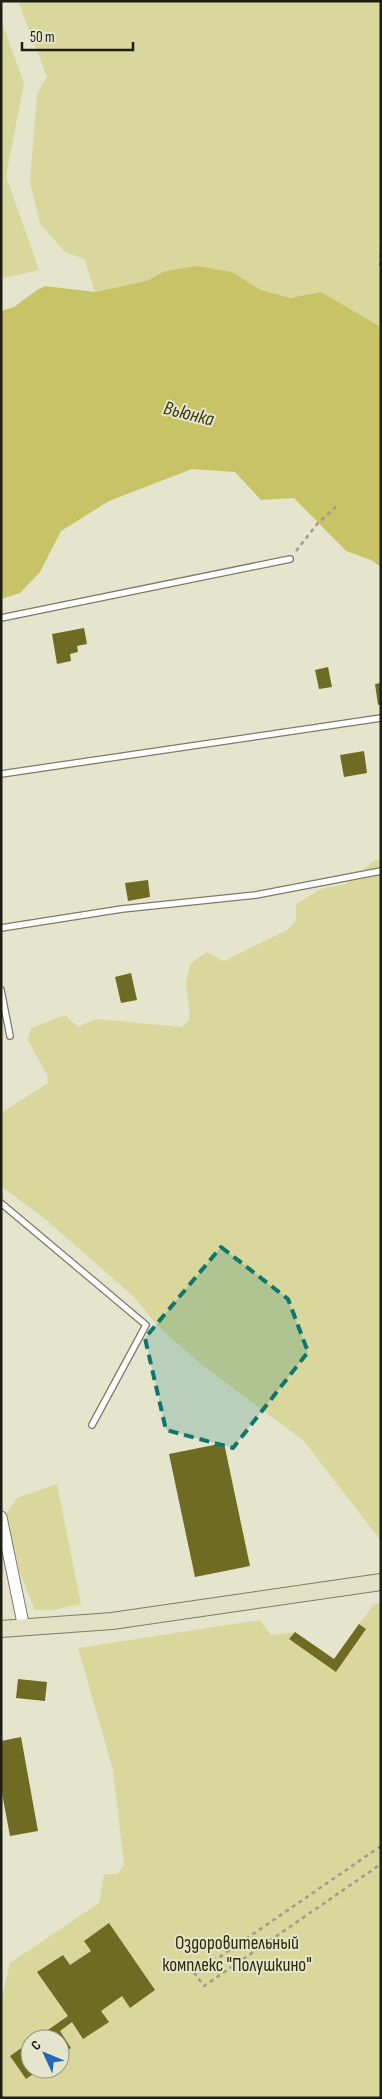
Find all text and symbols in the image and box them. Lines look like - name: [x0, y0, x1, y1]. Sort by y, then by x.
- scale bar: [22, 20, 134, 52]
- text: 50 m: [30, 28, 55, 47]
- water label: Вьюнка: [161, 396, 216, 432]
- park label: Оздоровительный комплекс "Полушкино": [162, 1932, 312, 1977]
- north arrow: [20, 2029, 70, 2079]
- text: С: [27, 2037, 45, 2054]

